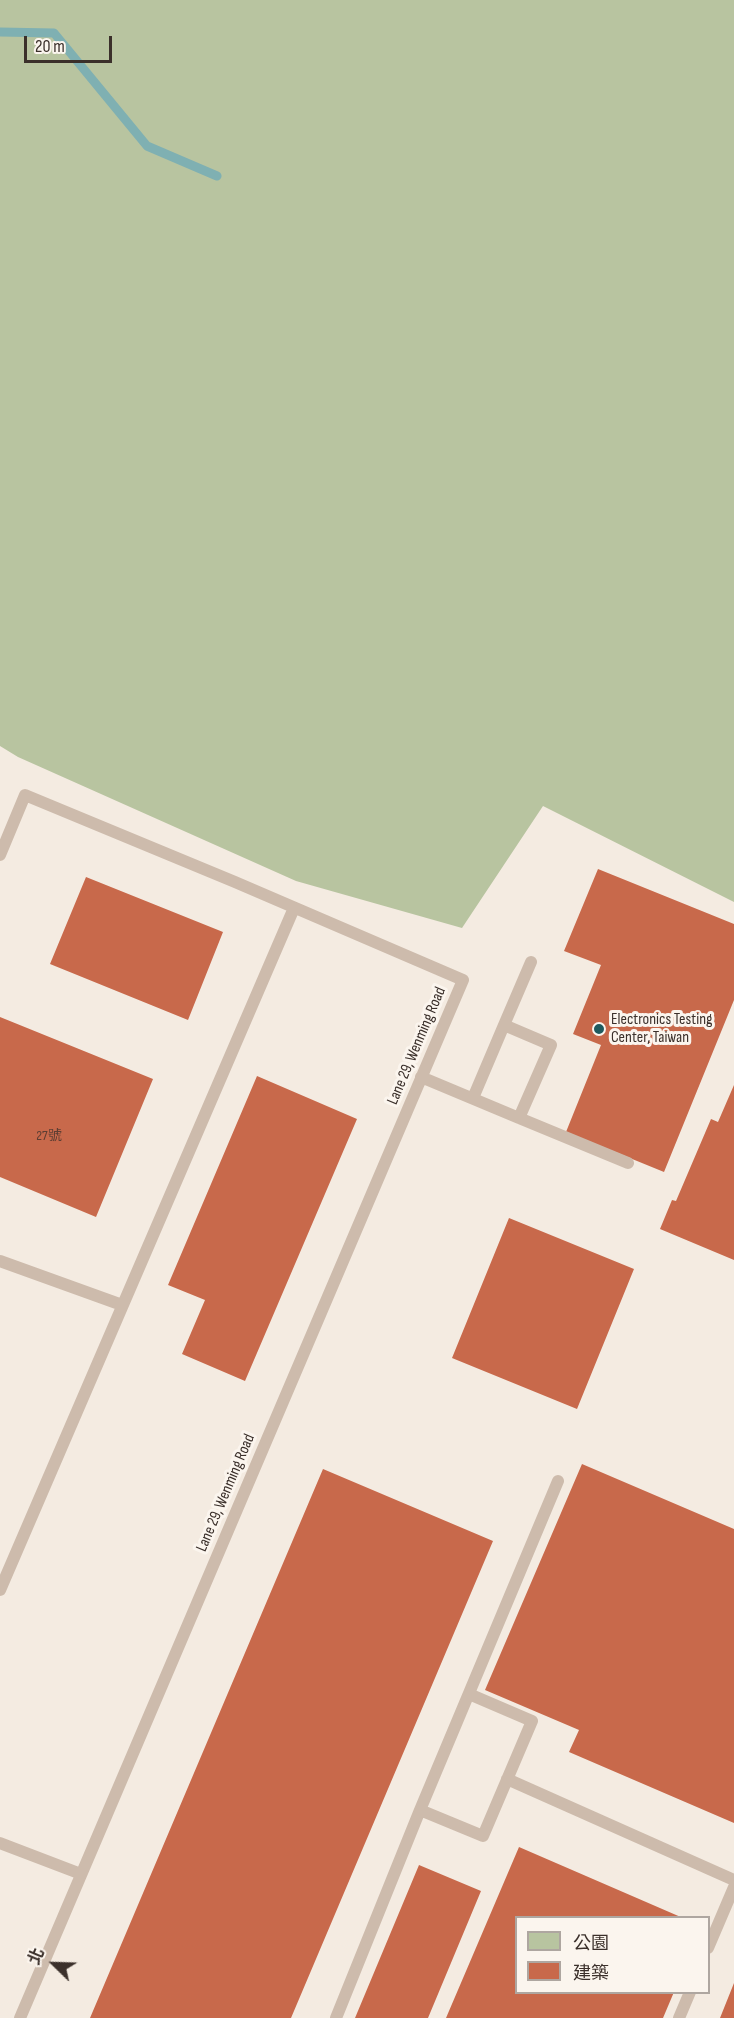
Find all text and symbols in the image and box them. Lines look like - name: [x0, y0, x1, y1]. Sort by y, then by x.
- scale bar: [27, 24, 116, 62]
- text: 20 m: [35, 36, 65, 57]
- street label: Lane 29, Wenming Road: [384, 984, 450, 1108]
- place label: Electronics Testing Center, Taiwan: [611, 1010, 712, 1048]
- marker: Electronics Testing Center, Taiwan: [592, 1022, 606, 1036]
- house number: 27號: [36, 1128, 62, 1144]
- street label: Lane 29, Wenming Road: [193, 1431, 259, 1555]
- legend: [515, 1916, 710, 1994]
- text: 公園: [573, 1933, 609, 1954]
- north arrow: [24, 1934, 84, 1994]
- text: 北: [25, 1946, 49, 1968]
- text: 建築: [573, 1963, 609, 1984]

